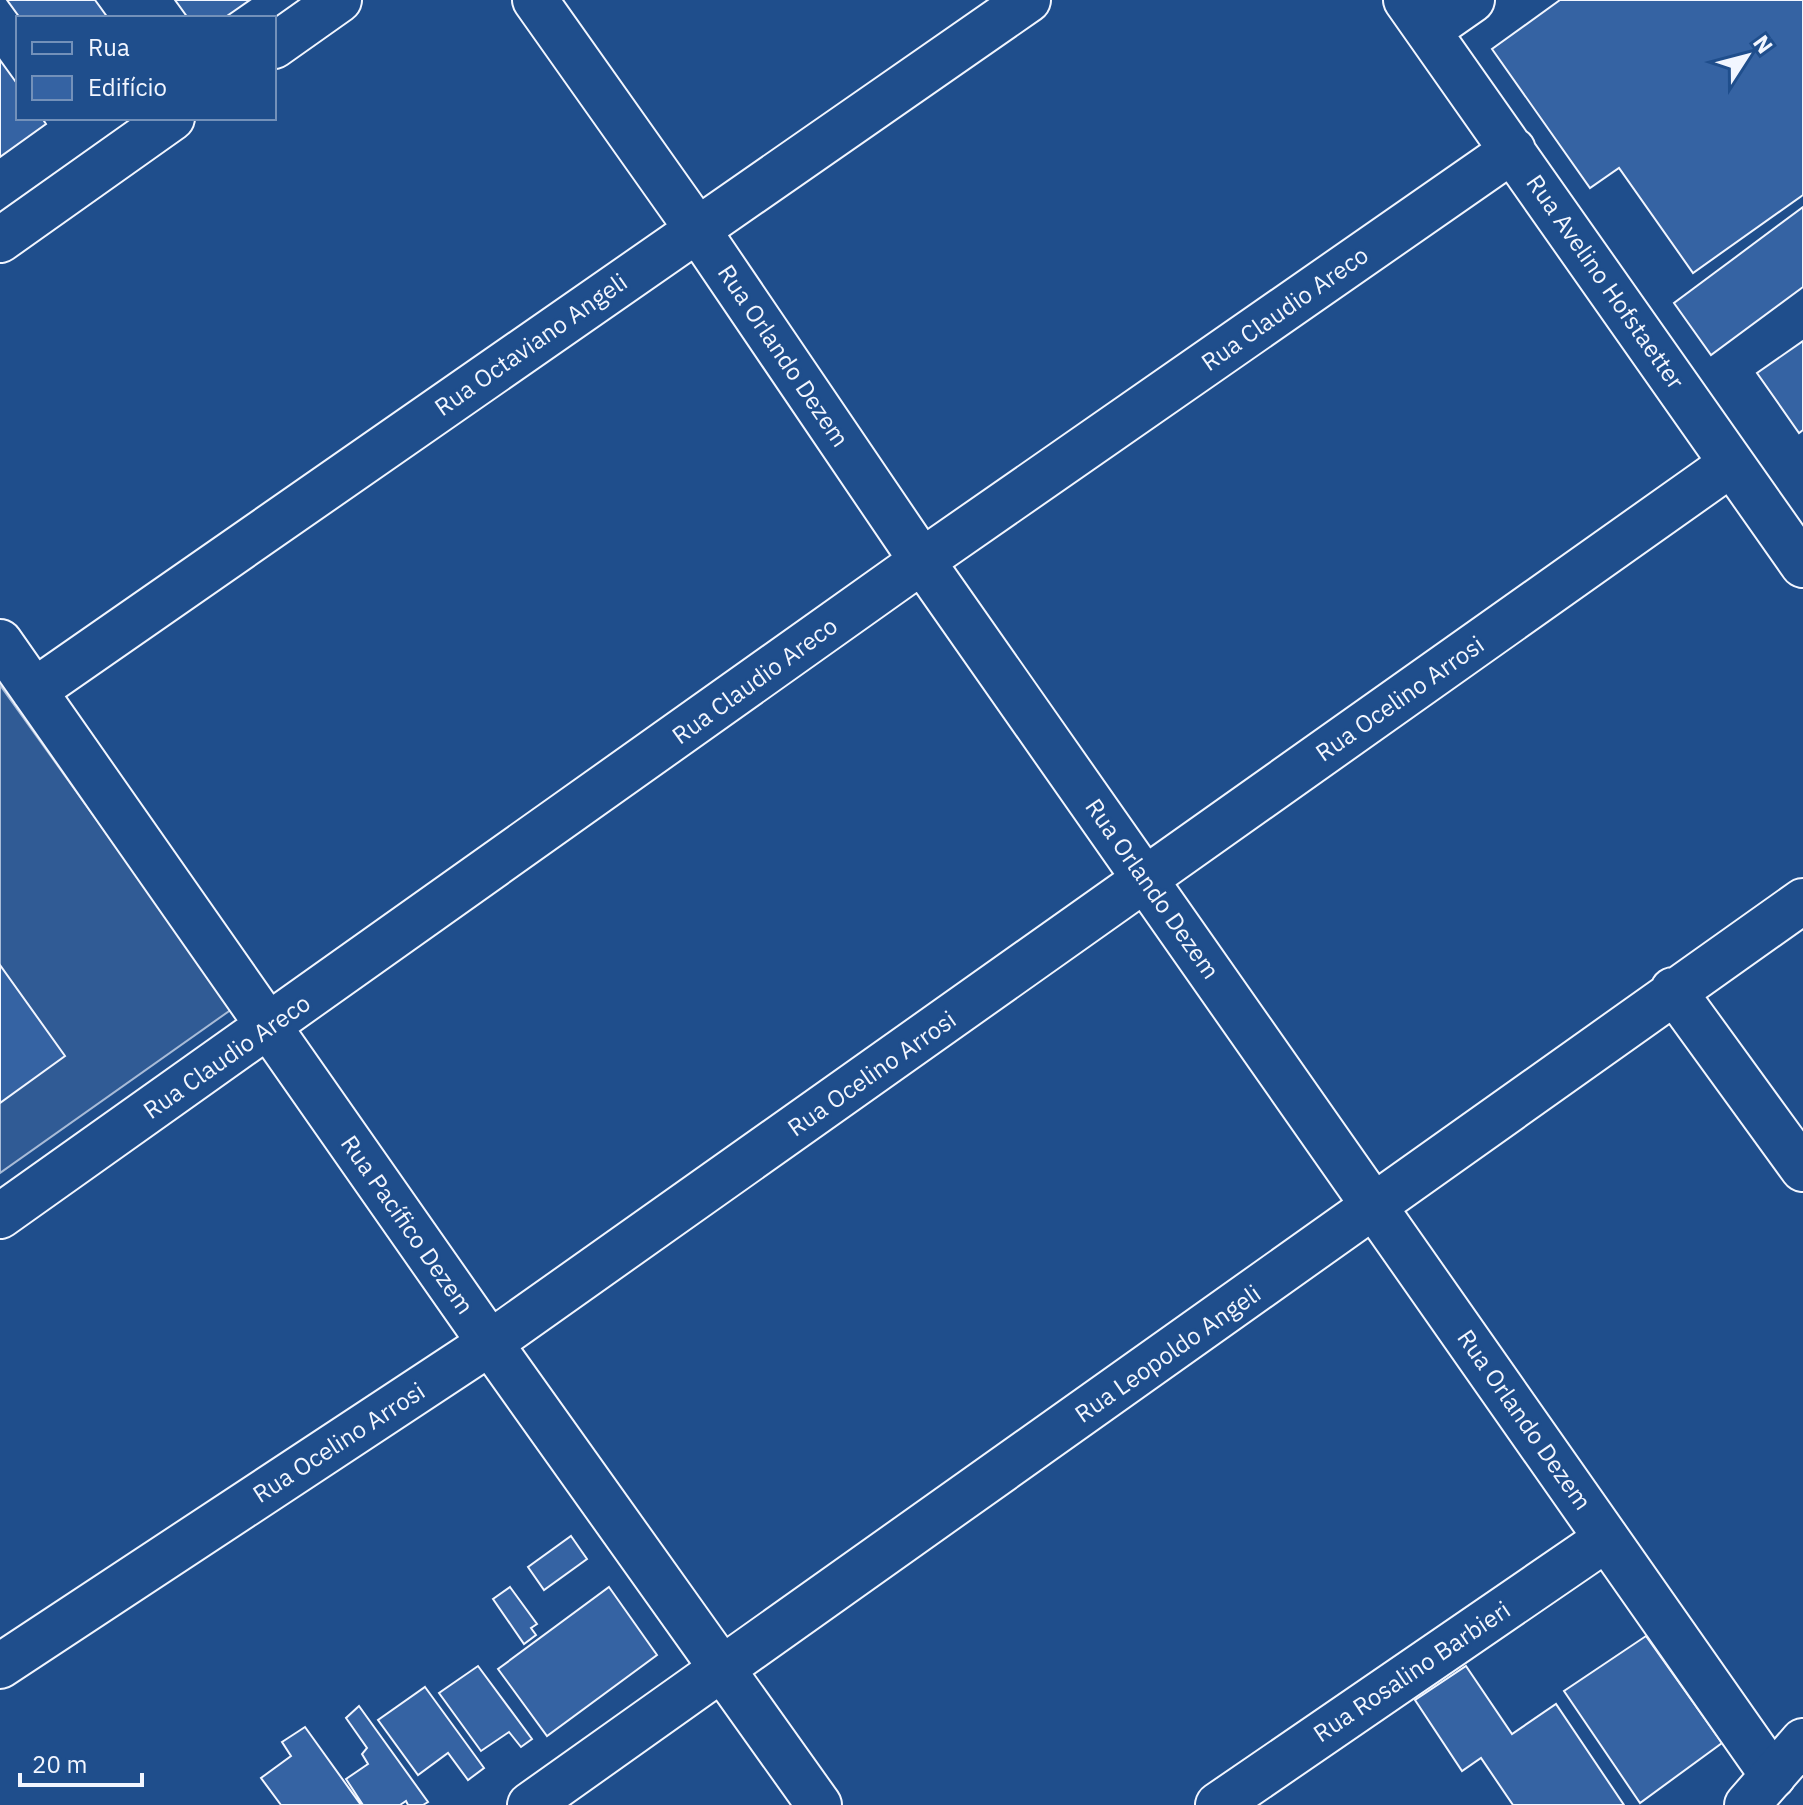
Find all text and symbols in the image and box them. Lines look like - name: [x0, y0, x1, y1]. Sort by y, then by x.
- legend: [16, 16, 276, 120]
- north arrow: [1707, 16, 1787, 96]
- text: N: [1747, 29, 1780, 59]
- text: Rua: [88, 31, 130, 63]
- text: Edifício: [88, 71, 167, 103]
- street label: Rua Avelino Hofstaetter: [1520, 168, 1692, 395]
- street label: Rua Claudio Areco: [1195, 239, 1374, 378]
- street label: Rua Orlando Dezem: [711, 258, 857, 453]
- street label: Rua Octaviano Angeli: [428, 266, 633, 423]
- street label: Rua Claudio Areco: [665, 609, 844, 751]
- street label: Rua Ocelino Arrosi: [1309, 628, 1490, 768]
- street label: Rua Orlando Dezem: [1078, 792, 1227, 985]
- street label: Rua Claudio Areco: [137, 987, 316, 1126]
- street label: Rua Ocelino Arrosi: [781, 1003, 962, 1143]
- street label: Rua Pacífico Dezem: [334, 1129, 482, 1320]
- street label: Rua Leopoldo Angeli: [1068, 1277, 1267, 1429]
- street label: Rua Orlando Dezem: [1450, 1323, 1599, 1516]
- street label: Rua Ocelino Arrosi: [246, 1375, 431, 1510]
- street label: Rua Rosalino Barbieri: [1307, 1593, 1516, 1749]
- scale bar: [20, 1737, 142, 1787]
- text: 20 m: [32, 1748, 87, 1780]

